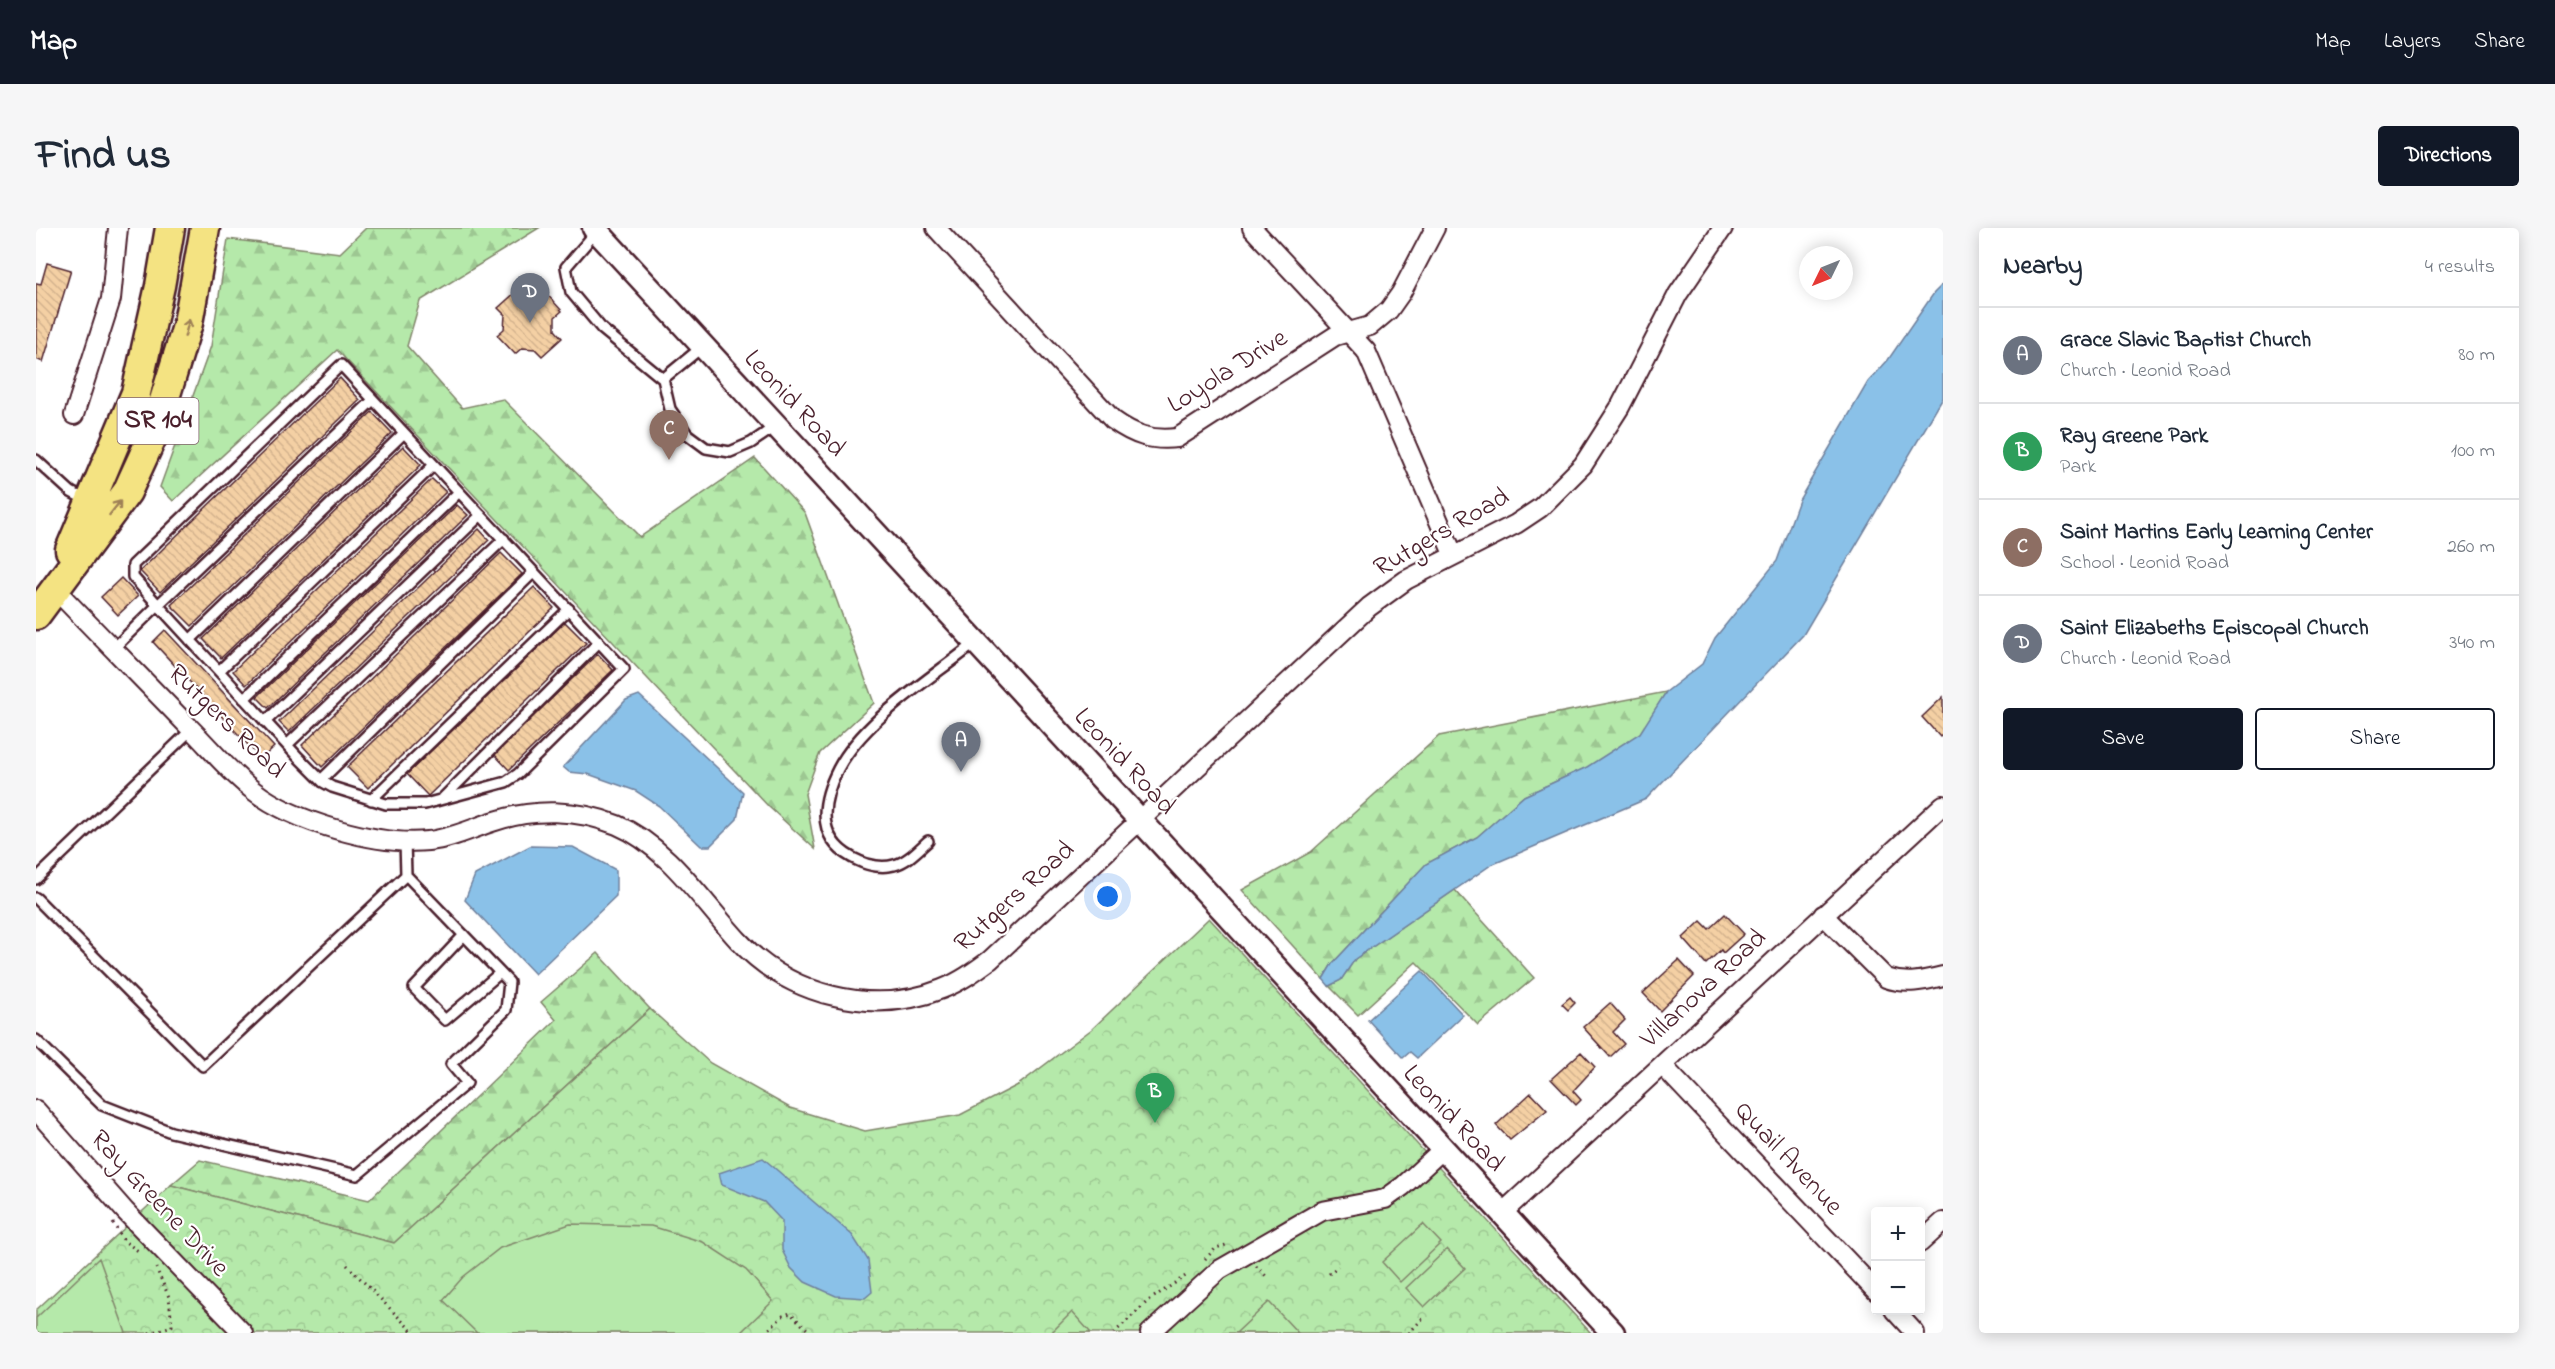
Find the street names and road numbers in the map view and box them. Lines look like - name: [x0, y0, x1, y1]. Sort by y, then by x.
- street label: Loyola Drive: [1160, 319, 1296, 424]
- street label: Leonid Road: [734, 341, 854, 467]
- road number: SR 104: [118, 398, 198, 444]
- street label: Rutgers Road: [1367, 478, 1517, 588]
- street label: Rutgers Road: [158, 655, 294, 789]
- street label: Leonid Road: [1064, 699, 1184, 825]
- street label: Rutgers Road: [946, 832, 1084, 962]
- street label: Villanova Road: [1631, 920, 1776, 1059]
- street label: Leonid Road: [1393, 1056, 1513, 1182]
- street label: Quail Avenue: [1725, 1093, 1852, 1226]
- street label: Ray Greene Drive: [80, 1121, 238, 1287]

